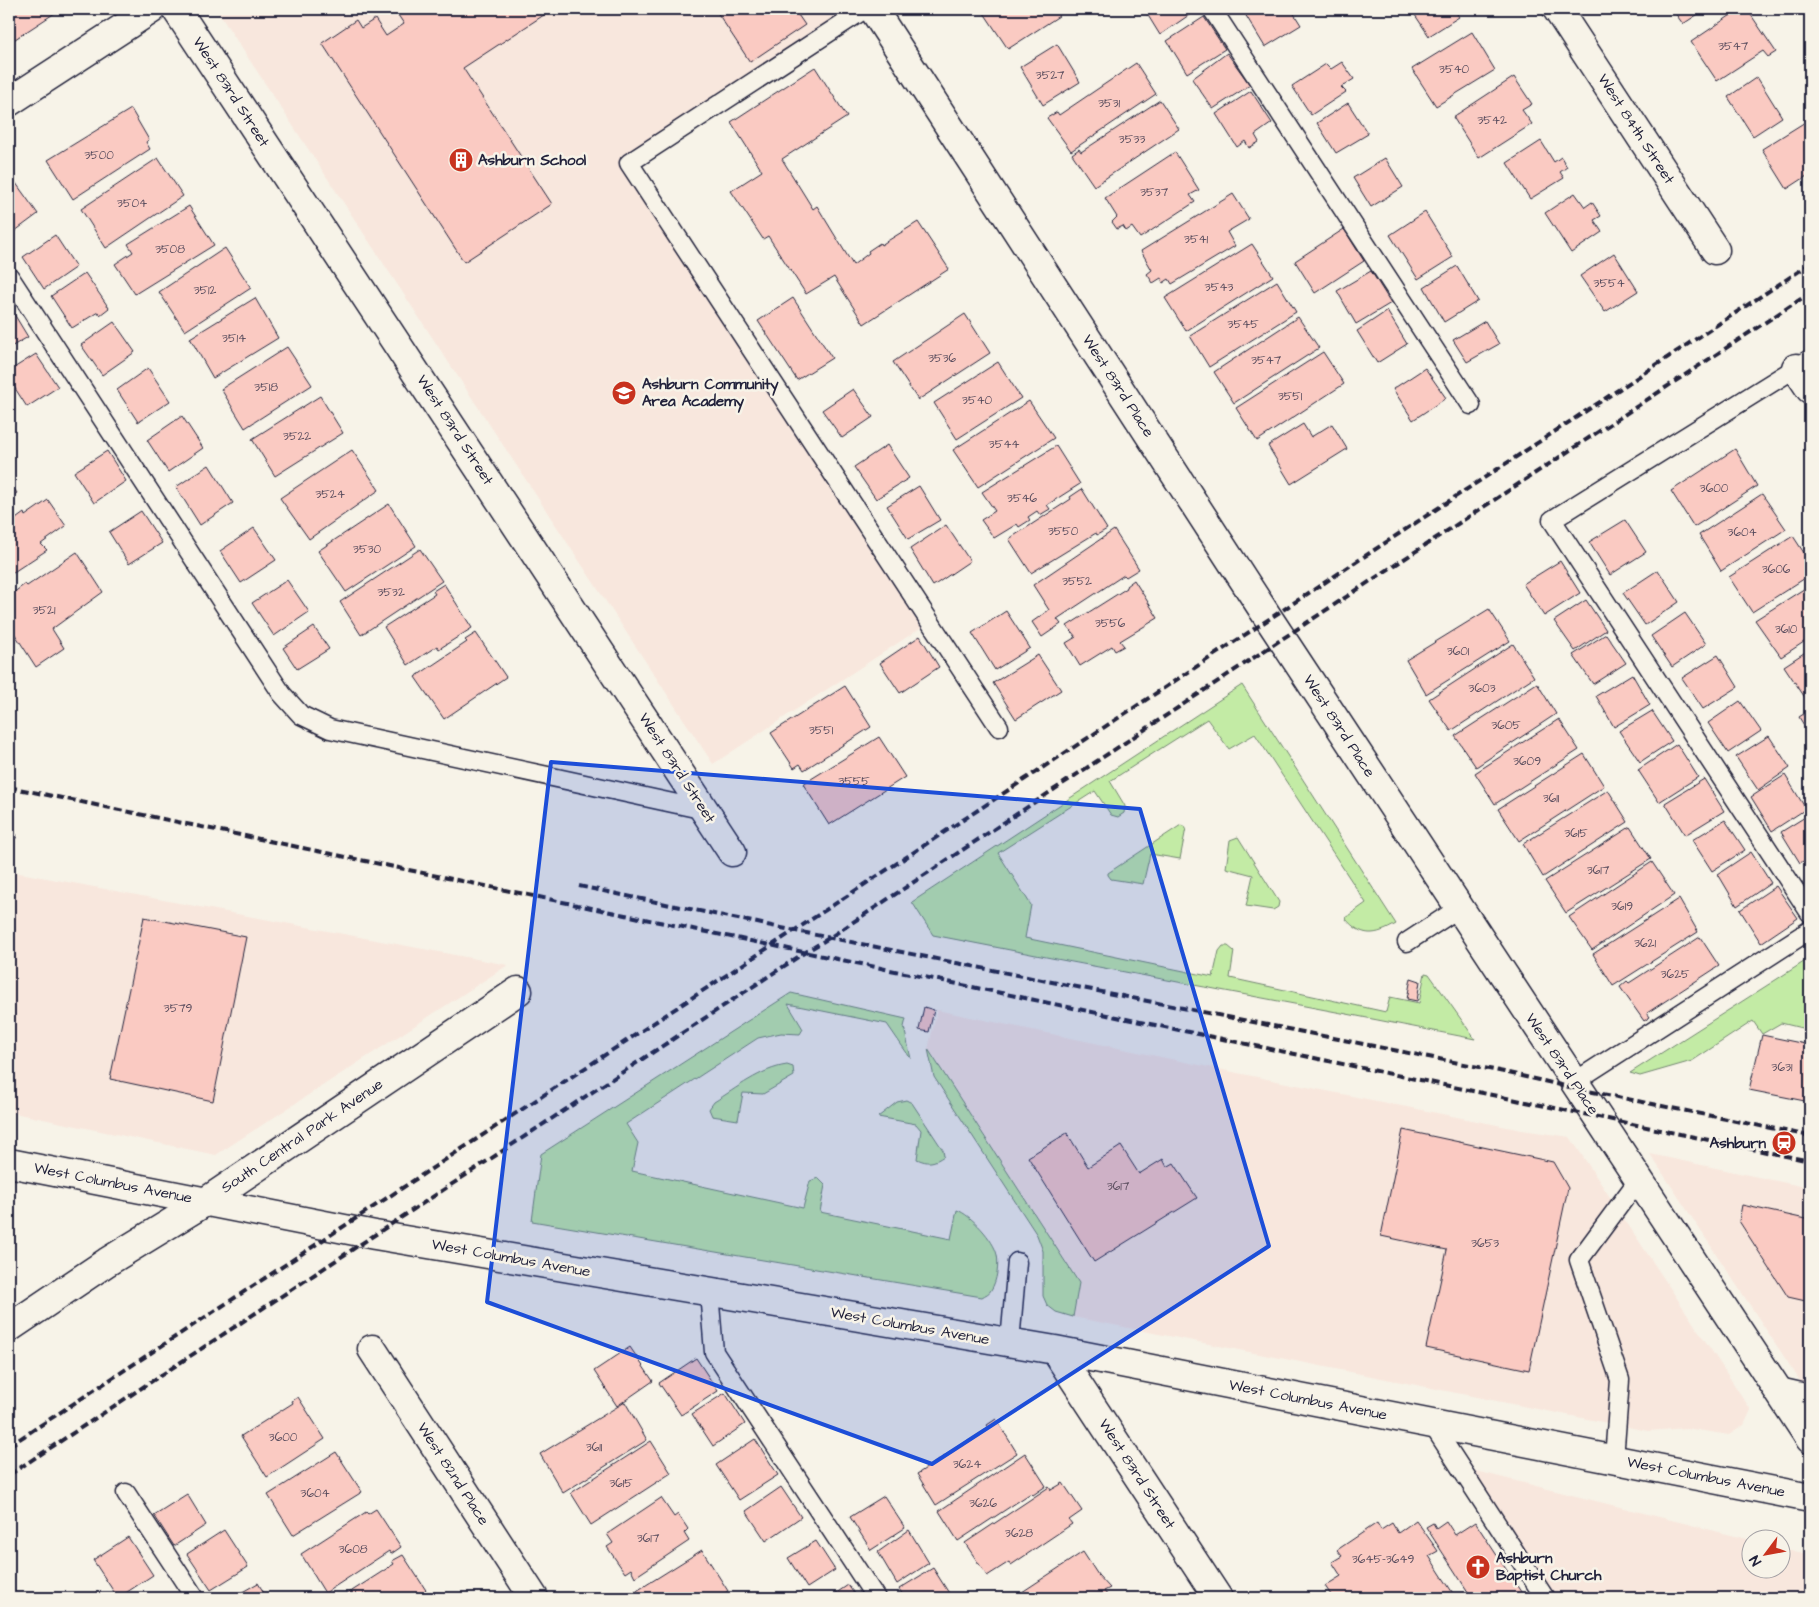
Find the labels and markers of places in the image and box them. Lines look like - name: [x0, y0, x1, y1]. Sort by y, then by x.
- building icon: Ashburn School: [448, 147, 474, 173]
- place label: Ashburn School: [478, 150, 587, 171]
- place label: Ashburn Community Area Academy: [642, 374, 779, 413]
- school or university icon: Ashburn Community Area Academy: [611, 380, 637, 406]
- station icon: Ashburn: [1771, 1130, 1797, 1156]
- place label: Ashburn: [1710, 1133, 1766, 1154]
- place label: Ashburn Baptist Church: [1496, 1548, 1602, 1586]
- church icon: Ashburn Baptist Church: [1465, 1554, 1491, 1580]

